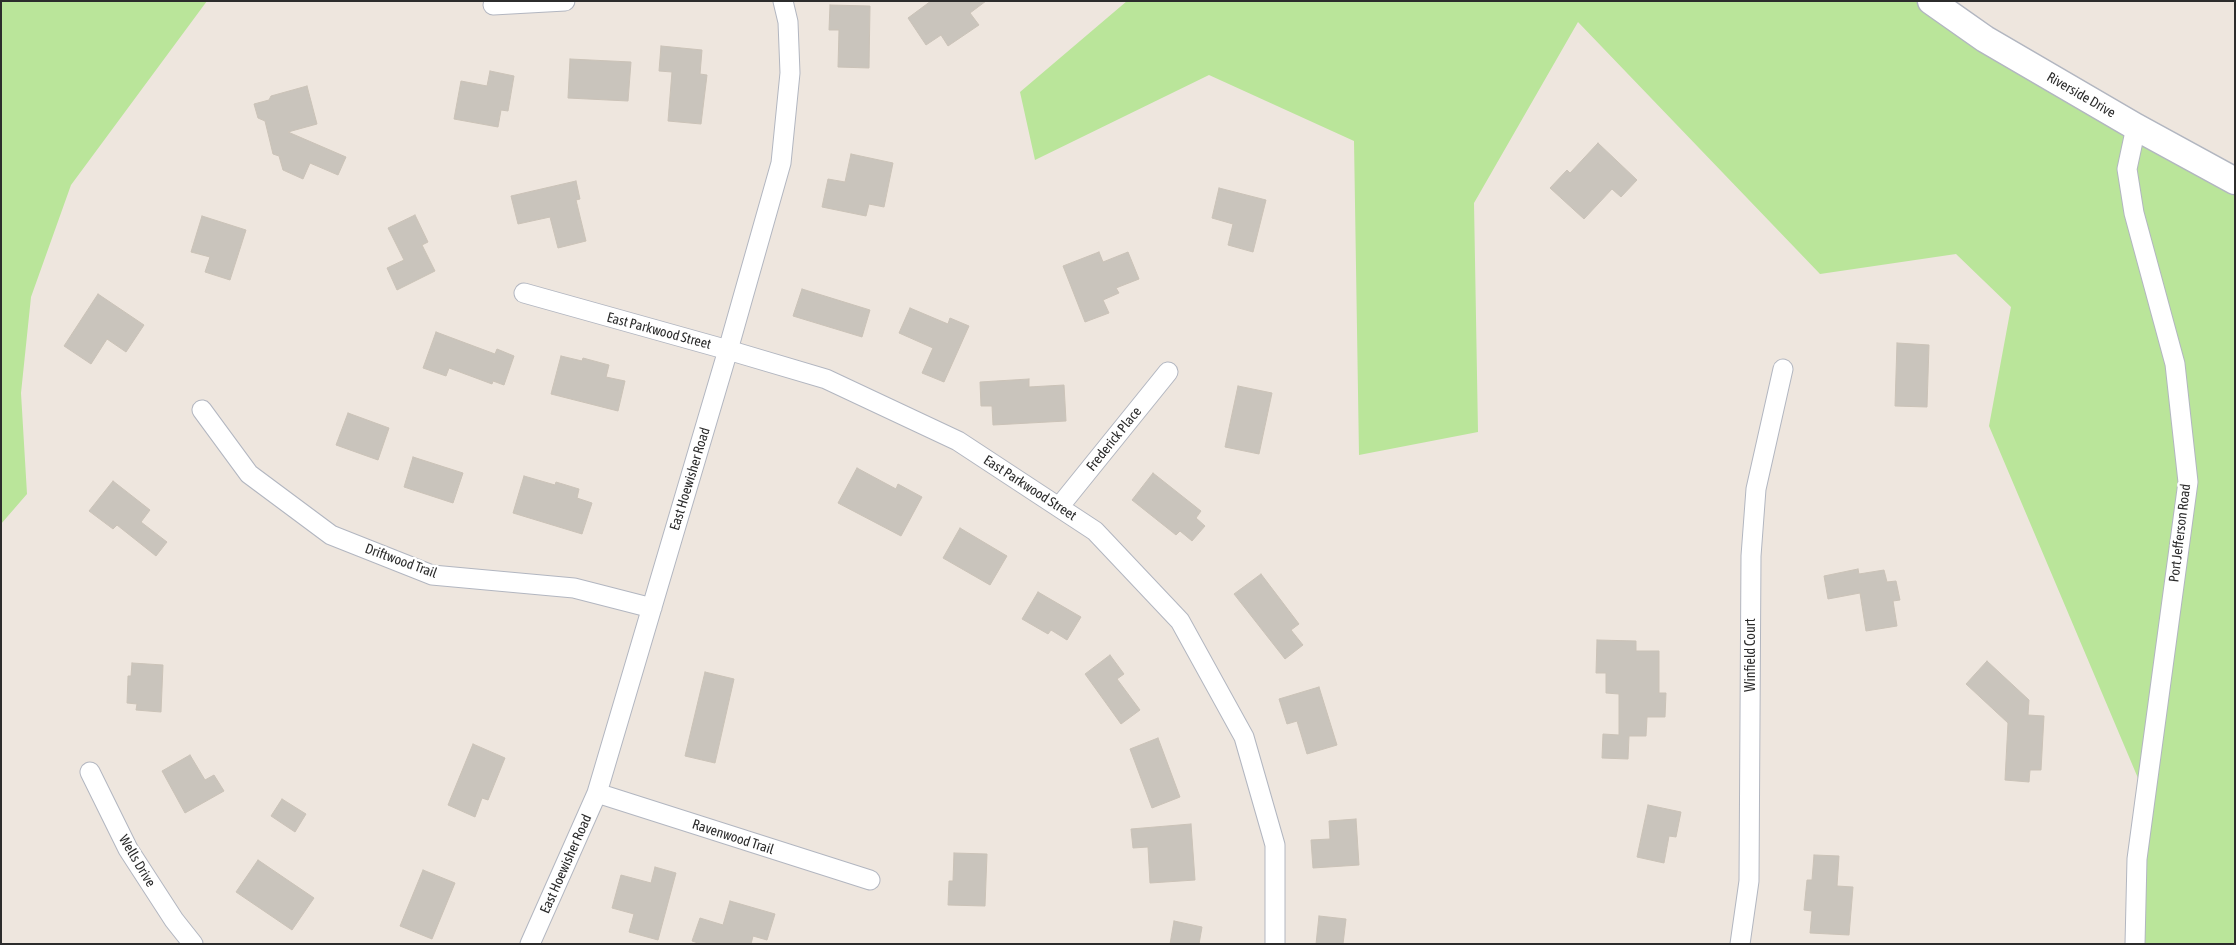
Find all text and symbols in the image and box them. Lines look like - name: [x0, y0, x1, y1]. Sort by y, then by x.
- street label: Riverside Drive: [2044, 69, 2118, 121]
- street label: East Parkwood Street: [605, 309, 713, 353]
- street label: Frederick Place: [1083, 403, 1145, 475]
- street label: East Hoewisher Road: [666, 426, 714, 532]
- street label: East Parkwood Street: [980, 452, 1080, 524]
- street label: Port Jefferson Road: [2166, 483, 2194, 583]
- street label: Driftwood Trail: [363, 540, 439, 582]
- street label: Winfield Court: [1743, 618, 1759, 692]
- street label: East Hoewisher Road: [537, 812, 595, 916]
- street label: Ravenwood Trail: [690, 816, 776, 858]
- street label: Wells Drive: [115, 832, 159, 890]

